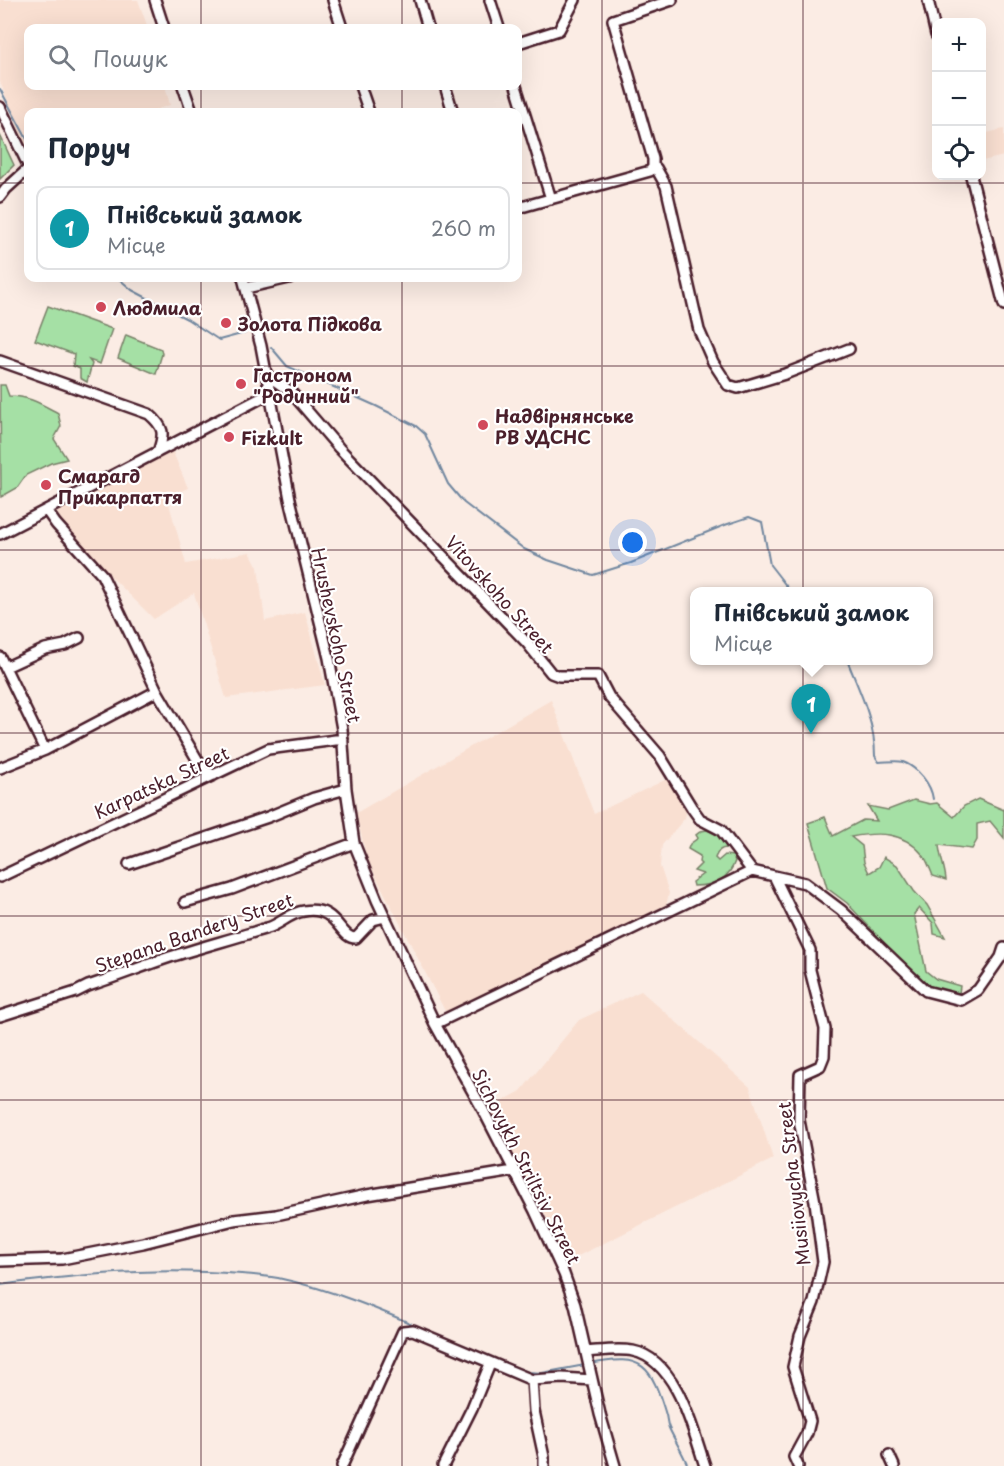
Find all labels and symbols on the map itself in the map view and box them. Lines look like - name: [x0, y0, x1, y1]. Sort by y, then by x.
- place label: Людмила: [113, 294, 202, 321]
- marker: Людмила: [94, 300, 108, 314]
- place label: Золота Підкова: [237, 310, 382, 337]
- marker: Золота Підкова: [219, 316, 233, 330]
- place label: Гастроном "Родинний": [253, 361, 359, 409]
- marker: Гастроном "Родинний": [234, 377, 248, 391]
- place label: Надвірнянське РВ УДСНС: [495, 402, 634, 450]
- marker: Надвірнянське РВ УДСНС: [476, 418, 490, 432]
- place label: Fizkult: [241, 424, 303, 451]
- marker: Fizkult: [222, 430, 236, 444]
- place label: Смарагд Прикарпаття: [58, 462, 182, 510]
- marker: Смарагд Прикарпаття: [39, 478, 53, 492]
- your location: [618, 528, 647, 557]
- street label: Vitovskoho Street: [439, 529, 561, 659]
- street label: Hrushevskoho Street: [305, 545, 369, 725]
- pin: 1: [792, 684, 830, 734]
- street label: Karpatska Street: [89, 739, 233, 825]
- street label: Stepana Bandery Street: [91, 885, 297, 979]
- street label: Sichovykh Striltsiv Street: [466, 1064, 588, 1269]
- street label: Musiiovycha Street: [770, 1100, 816, 1267]

